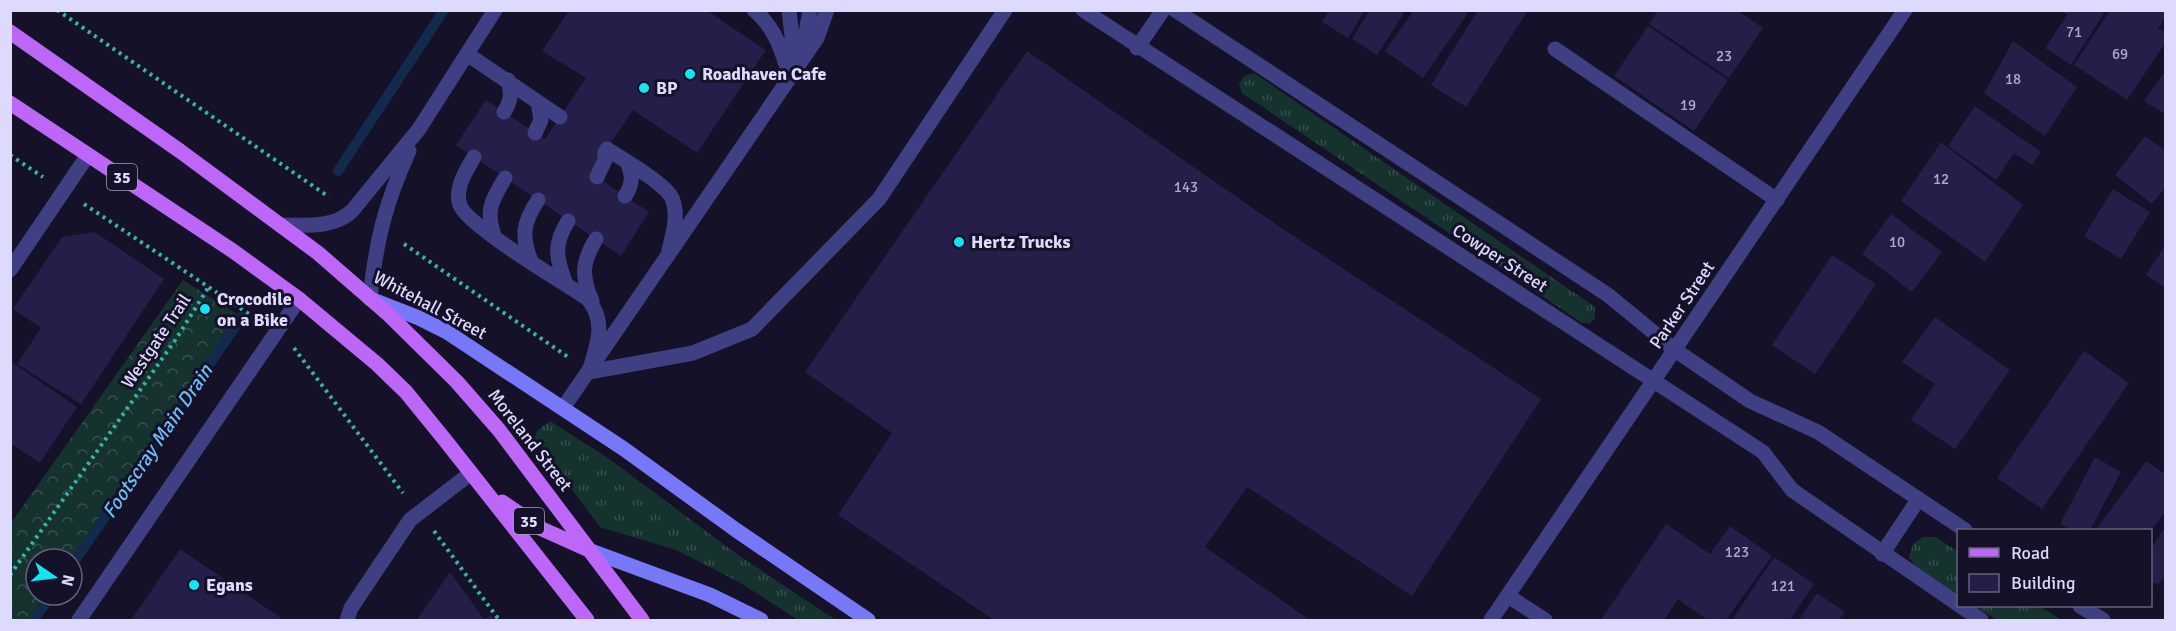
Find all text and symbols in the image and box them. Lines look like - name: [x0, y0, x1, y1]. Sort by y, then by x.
- house number: 71: [2066, 23, 2082, 41]
- house number: 69: [2112, 45, 2128, 63]
- house number: 23: [1716, 47, 1732, 65]
- place label: Roadhaven Cafe: [702, 63, 827, 85]
- marker: Roadhaven Cafe: [683, 67, 697, 81]
- house number: 18: [2005, 70, 2021, 88]
- place label: BP: [656, 77, 678, 99]
- marker: BP: [637, 81, 651, 95]
- house number: 19: [1680, 96, 1696, 114]
- road number: 35: [107, 164, 137, 190]
- house number: 12: [1933, 170, 1949, 188]
- house number: 143: [1174, 178, 1198, 196]
- street label: Cowper Street: [1448, 219, 1552, 297]
- place label: Hertz Trucks: [971, 231, 1070, 253]
- house number: 10: [1889, 233, 1905, 251]
- marker: Hertz Trucks: [952, 235, 966, 249]
- street label: Parker Street: [1645, 257, 1719, 353]
- street label: Whitehall Street: [370, 266, 490, 344]
- place label: Crocodile on a Bike: [217, 288, 292, 331]
- street label: Westgate Trail: [116, 290, 196, 392]
- marker: Crocodile on a Bike: [198, 302, 212, 316]
- water label: Footscray Main Drain: [97, 359, 219, 523]
- street label: Moreland Street: [483, 384, 577, 496]
- road number: 35: [514, 508, 544, 534]
- legend: [1957, 529, 2152, 607]
- text: Road: [2011, 542, 2050, 564]
- house number: 123: [1725, 543, 1749, 561]
- north arrow: [24, 547, 84, 607]
- text: Building: [2011, 572, 2075, 594]
- text: N: [57, 573, 79, 588]
- place label: Egans: [206, 574, 253, 596]
- house number: 121: [1771, 577, 1795, 595]
- marker: Egans: [187, 578, 201, 592]

